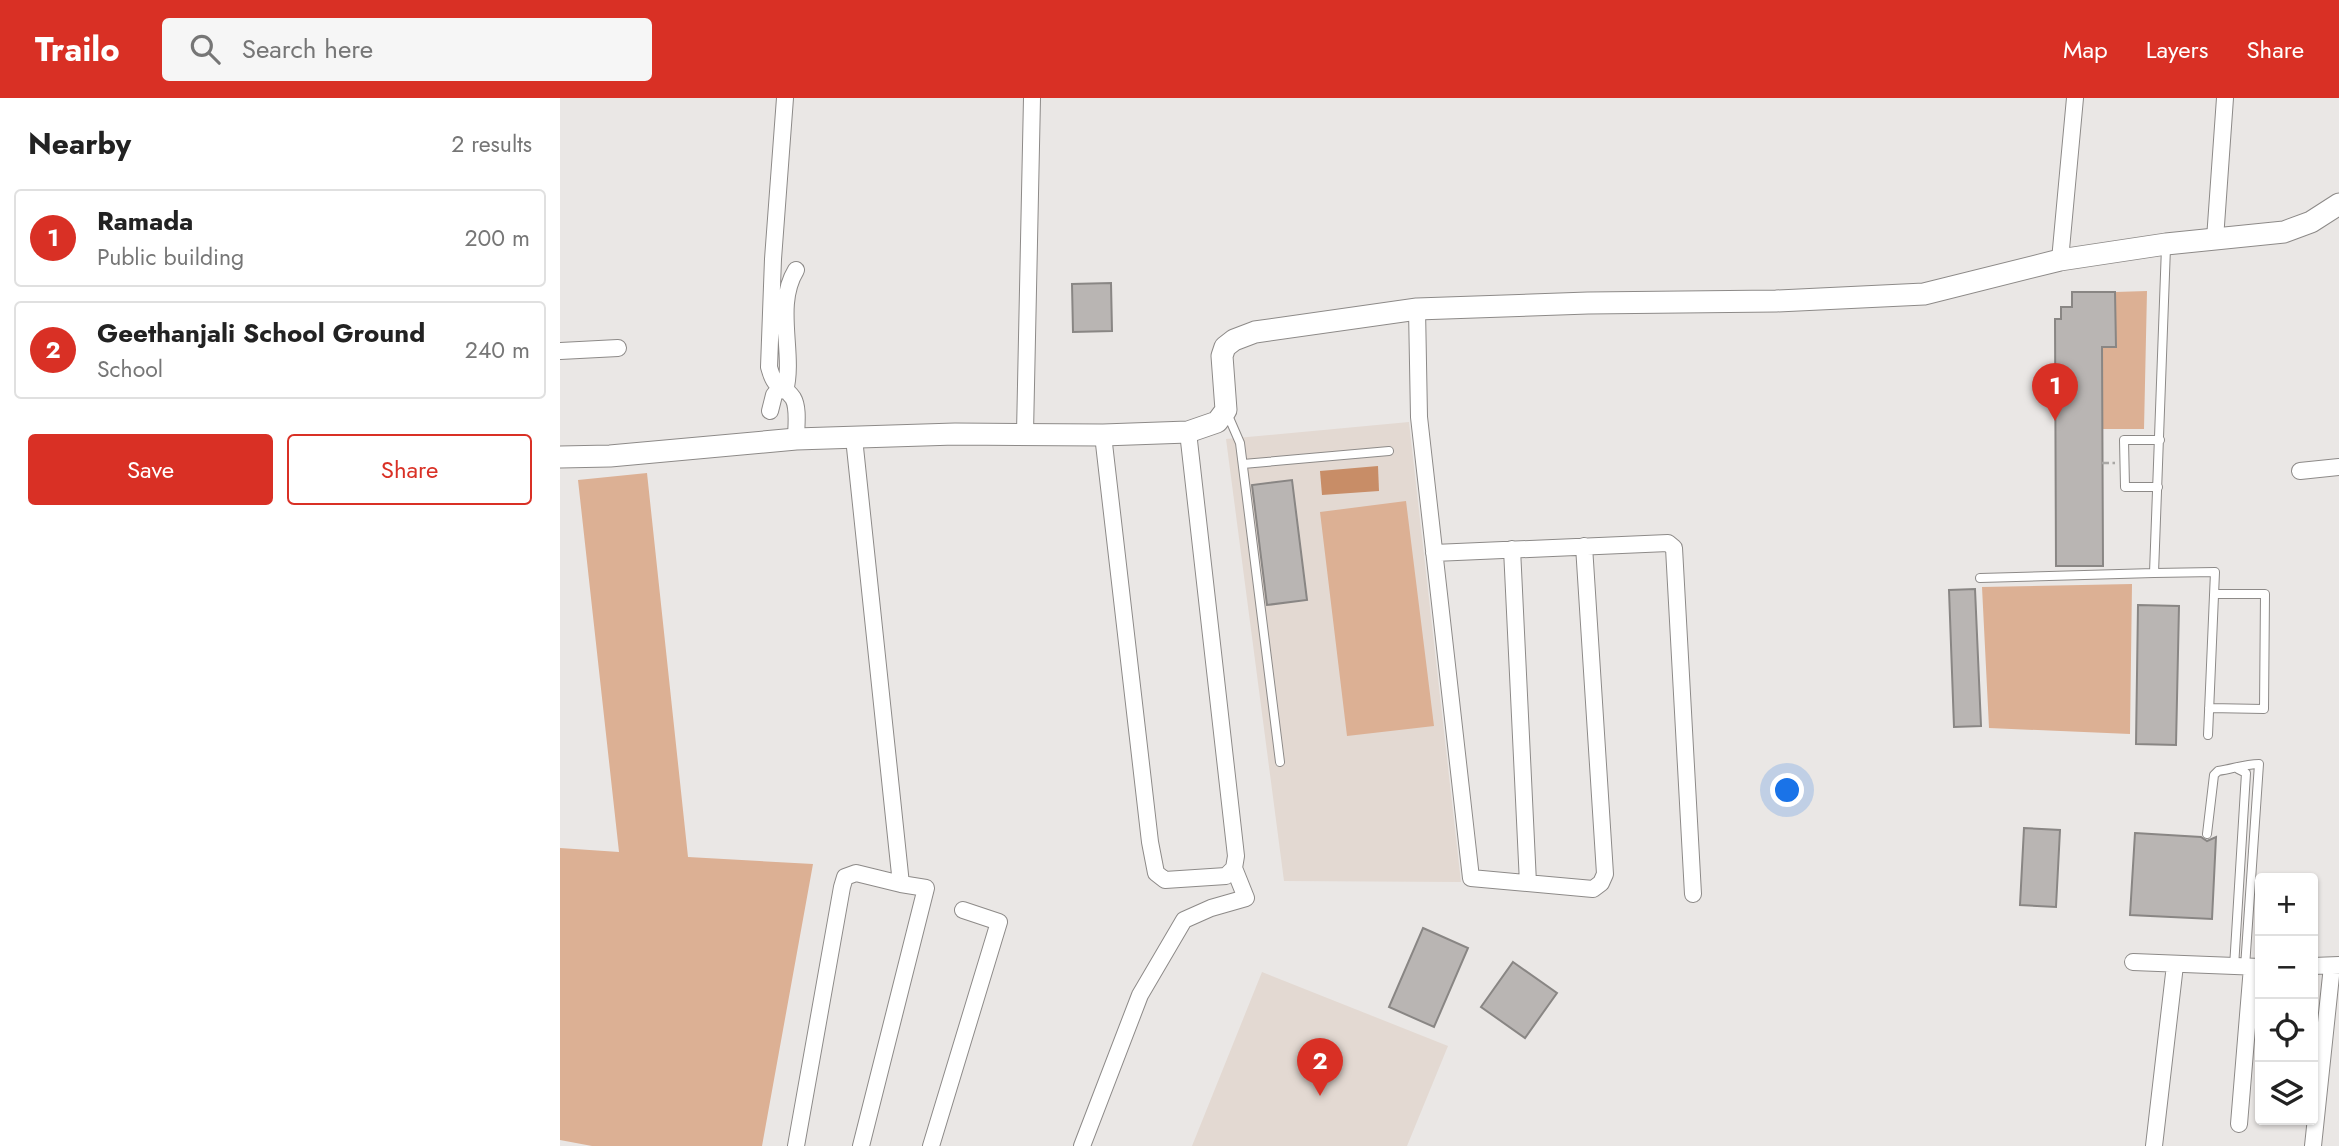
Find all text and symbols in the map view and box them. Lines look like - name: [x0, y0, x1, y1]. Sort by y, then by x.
- search box: [162, 18, 652, 81]
- text: Trailo: [35, 26, 120, 73]
- icon: search: [186, 30, 224, 68]
- text: Search here: [242, 30, 373, 68]
- text: Map: [2063, 32, 2108, 67]
- text: Layers: [2146, 32, 2208, 67]
- text: Share: [2246, 32, 2304, 67]
- text: Nearby: [28, 122, 131, 165]
- text: 2 results: [451, 127, 532, 161]
- text: Ramada: [97, 202, 193, 240]
- text: 1: [47, 221, 59, 255]
- text: 200 m: [464, 221, 530, 255]
- text: Public building: [97, 240, 244, 274]
- text: Geethanjali School Ground: [97, 314, 425, 352]
- text: 2: [45, 333, 61, 367]
- text: 240 m: [465, 333, 530, 367]
- text: School: [97, 352, 163, 386]
- pin: 1: [2032, 363, 2078, 421]
- button: Save: [28, 434, 273, 505]
- button: Share: [287, 434, 532, 505]
- your location: [1770, 773, 1804, 807]
- map controls: [2255, 873, 2318, 1125]
- button: +: [2255, 873, 2318, 936]
- button: −: [2255, 936, 2318, 999]
- button: locate: [2255, 999, 2318, 1062]
- pin: 2: [1297, 1038, 1343, 1096]
- button: layers: [2255, 1062, 2318, 1125]

